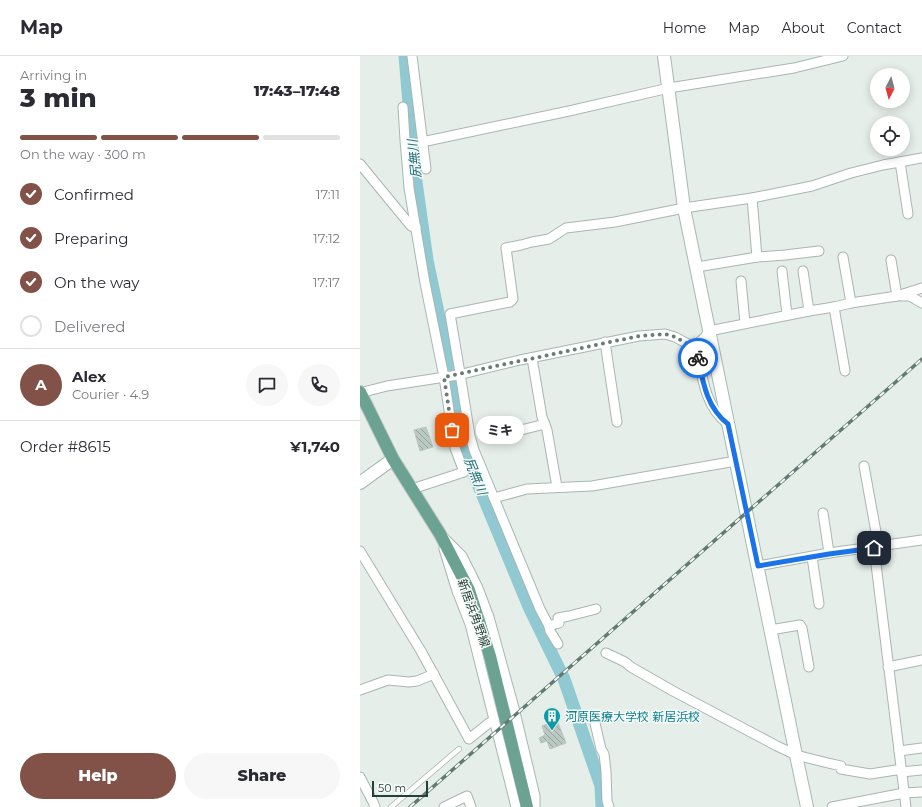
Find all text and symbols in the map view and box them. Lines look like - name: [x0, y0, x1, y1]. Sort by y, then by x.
- text: Map: [20, 16, 63, 39]
- text: Home: [663, 19, 706, 37]
- text: Map: [728, 19, 759, 37]
- text: About: [781, 19, 825, 37]
- text: Contact: [847, 19, 902, 37]
- text: Arriving in: [20, 67, 87, 83]
- north arrow: [870, 68, 910, 108]
- map controls: [870, 68, 910, 156]
- text: 17:43–17:48: [254, 81, 340, 100]
- text: 3 min: [20, 82, 97, 114]
- button: locate: [870, 116, 910, 156]
- water label: 尻無川: [404, 137, 424, 179]
- text: On the way · 300 m: [20, 146, 146, 162]
- icon: check: [20, 183, 42, 205]
- text: Confirmed: [54, 185, 134, 204]
- text: 17:11: [316, 186, 340, 202]
- icon: check: [20, 227, 42, 249]
- text: Preparing: [54, 229, 129, 248]
- text: 17:12: [313, 230, 340, 246]
- icon: check: [20, 271, 42, 293]
- text: On the way: [54, 273, 139, 292]
- text: 17:17: [313, 274, 340, 290]
- text: Delivered: [54, 317, 126, 336]
- courier: [678, 338, 718, 378]
- icon: bike: [687, 347, 709, 369]
- button: chat: [246, 364, 288, 406]
- button: phone: [298, 364, 340, 406]
- text: Alex: [72, 367, 106, 386]
- text: A: [35, 375, 47, 394]
- text: Courier · 4.9: [72, 386, 149, 402]
- pin: [435, 413, 469, 447]
- callout: ミキ: [476, 416, 524, 444]
- icon: bag: [441, 419, 463, 441]
- text: ミキ: [487, 422, 513, 438]
- text: Order #8615: [20, 437, 111, 456]
- text: ¥1,740: [290, 437, 340, 456]
- water label: 尻無川: [461, 455, 491, 499]
- pin: [857, 531, 891, 565]
- icon: home: [863, 537, 885, 559]
- street label: 新居浜角野線: [455, 577, 493, 649]
- building icon: 河原医療大学校 新居浜校: [542, 706, 562, 731]
- place label: 河原医療大学校 新居浜校: [565, 709, 700, 724]
- button: Help: [20, 753, 176, 799]
- button: Share: [184, 753, 340, 799]
- scale bar: [372, 779, 428, 798]
- text: 50 m: [378, 781, 406, 795]

